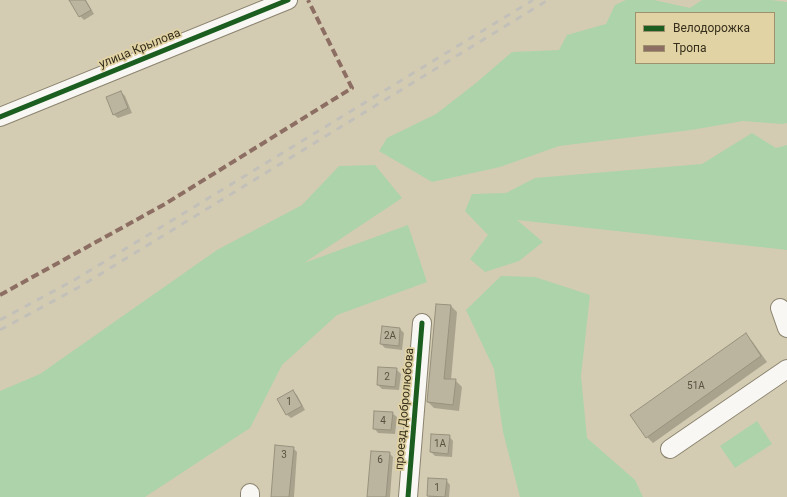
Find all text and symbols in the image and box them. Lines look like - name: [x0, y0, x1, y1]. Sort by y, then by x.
- legend: [635, 12, 775, 64]
- text: Велодорожка: [673, 21, 750, 35]
- street label: улица Крылова: [97, 26, 183, 72]
- text: Тропа: [673, 41, 707, 55]
- house number: 2А: [384, 330, 396, 342]
- street label: проезд Добролюбова: [392, 347, 418, 471]
- house number: 2: [384, 371, 390, 383]
- house number: 51А: [687, 380, 705, 392]
- house number: 1: [286, 396, 292, 408]
- house number: 4: [380, 415, 386, 427]
- house number: 1А: [434, 438, 446, 450]
- house number: 3: [281, 449, 287, 461]
- house number: 6: [377, 454, 383, 466]
- house number: 1: [434, 482, 440, 494]

